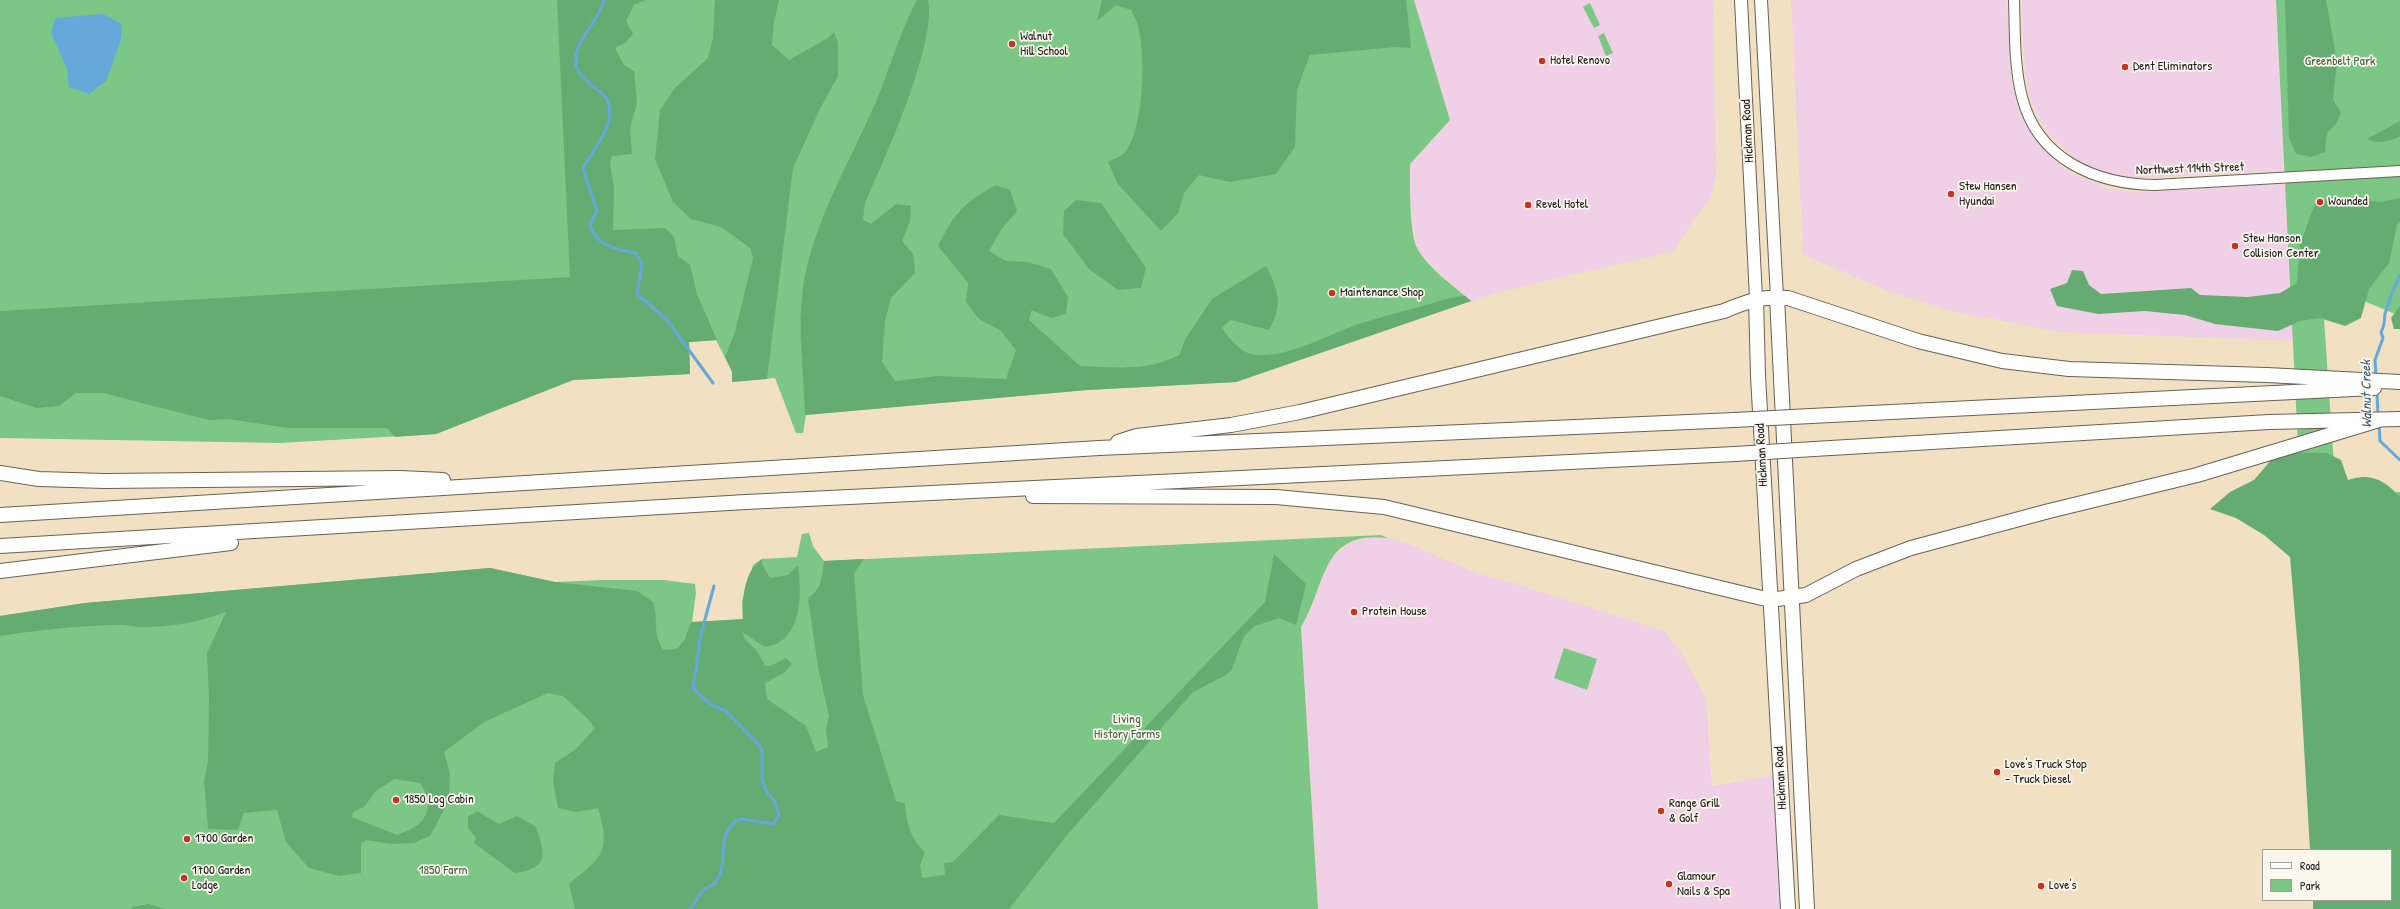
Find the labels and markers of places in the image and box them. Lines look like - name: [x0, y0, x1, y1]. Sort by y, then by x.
- place label: Walnut Hill School: [1020, 29, 1068, 60]
- marker: Walnut Hill School: [1007, 39, 1017, 49]
- place label: Hotel Renovo: [1550, 53, 1610, 69]
- marker: Hotel Renovo: [1537, 56, 1547, 66]
- place label: Dent Eliminators: [2133, 59, 2212, 75]
- marker: Dent Eliminators: [2120, 62, 2130, 72]
- place label: Stew Hansen Hyundai: [1959, 179, 2017, 210]
- marker: Stew Hansen Hyundai: [1946, 189, 1956, 199]
- place label: Wounded: [2328, 194, 2368, 210]
- place label: Revel Hotel: [1536, 197, 1588, 213]
- marker: Wounded: [2315, 197, 2325, 207]
- marker: Revel Hotel: [1523, 200, 1533, 210]
- place label: Stew Hanson Collision Center: [2243, 231, 2319, 262]
- marker: Stew Hanson Collision Center: [2230, 241, 2240, 251]
- place label: Maintenance Shop: [1340, 285, 1424, 301]
- marker: Maintenance Shop: [1327, 288, 1337, 298]
- place label: Protein House: [1362, 604, 1427, 620]
- marker: Protein House: [1349, 607, 1359, 617]
- place label: Love's Truck Stop - Truck Diesel: [2005, 757, 2087, 788]
- marker: Love's Truck Stop - Truck Diesel: [1992, 767, 2002, 777]
- place label: 1850 Log Cabin: [404, 792, 474, 808]
- marker: 1850 Log Cabin: [391, 795, 401, 805]
- place label: Range Grill & Golf: [1669, 796, 1720, 827]
- marker: Range Grill & Golf: [1656, 806, 1666, 816]
- place label: 1700 Garden: [195, 831, 253, 847]
- marker: 1700 Garden: [182, 834, 192, 844]
- place label: 1700 Garden Lodge: [192, 863, 250, 894]
- place label: Glamour Nails & Spa: [1677, 869, 1730, 900]
- marker: 1700 Garden Lodge: [179, 873, 189, 883]
- place label: Love's: [2049, 878, 2077, 894]
- marker: Glamour Nails & Spa: [1664, 879, 1674, 889]
- marker: Love's: [2036, 881, 2046, 891]

